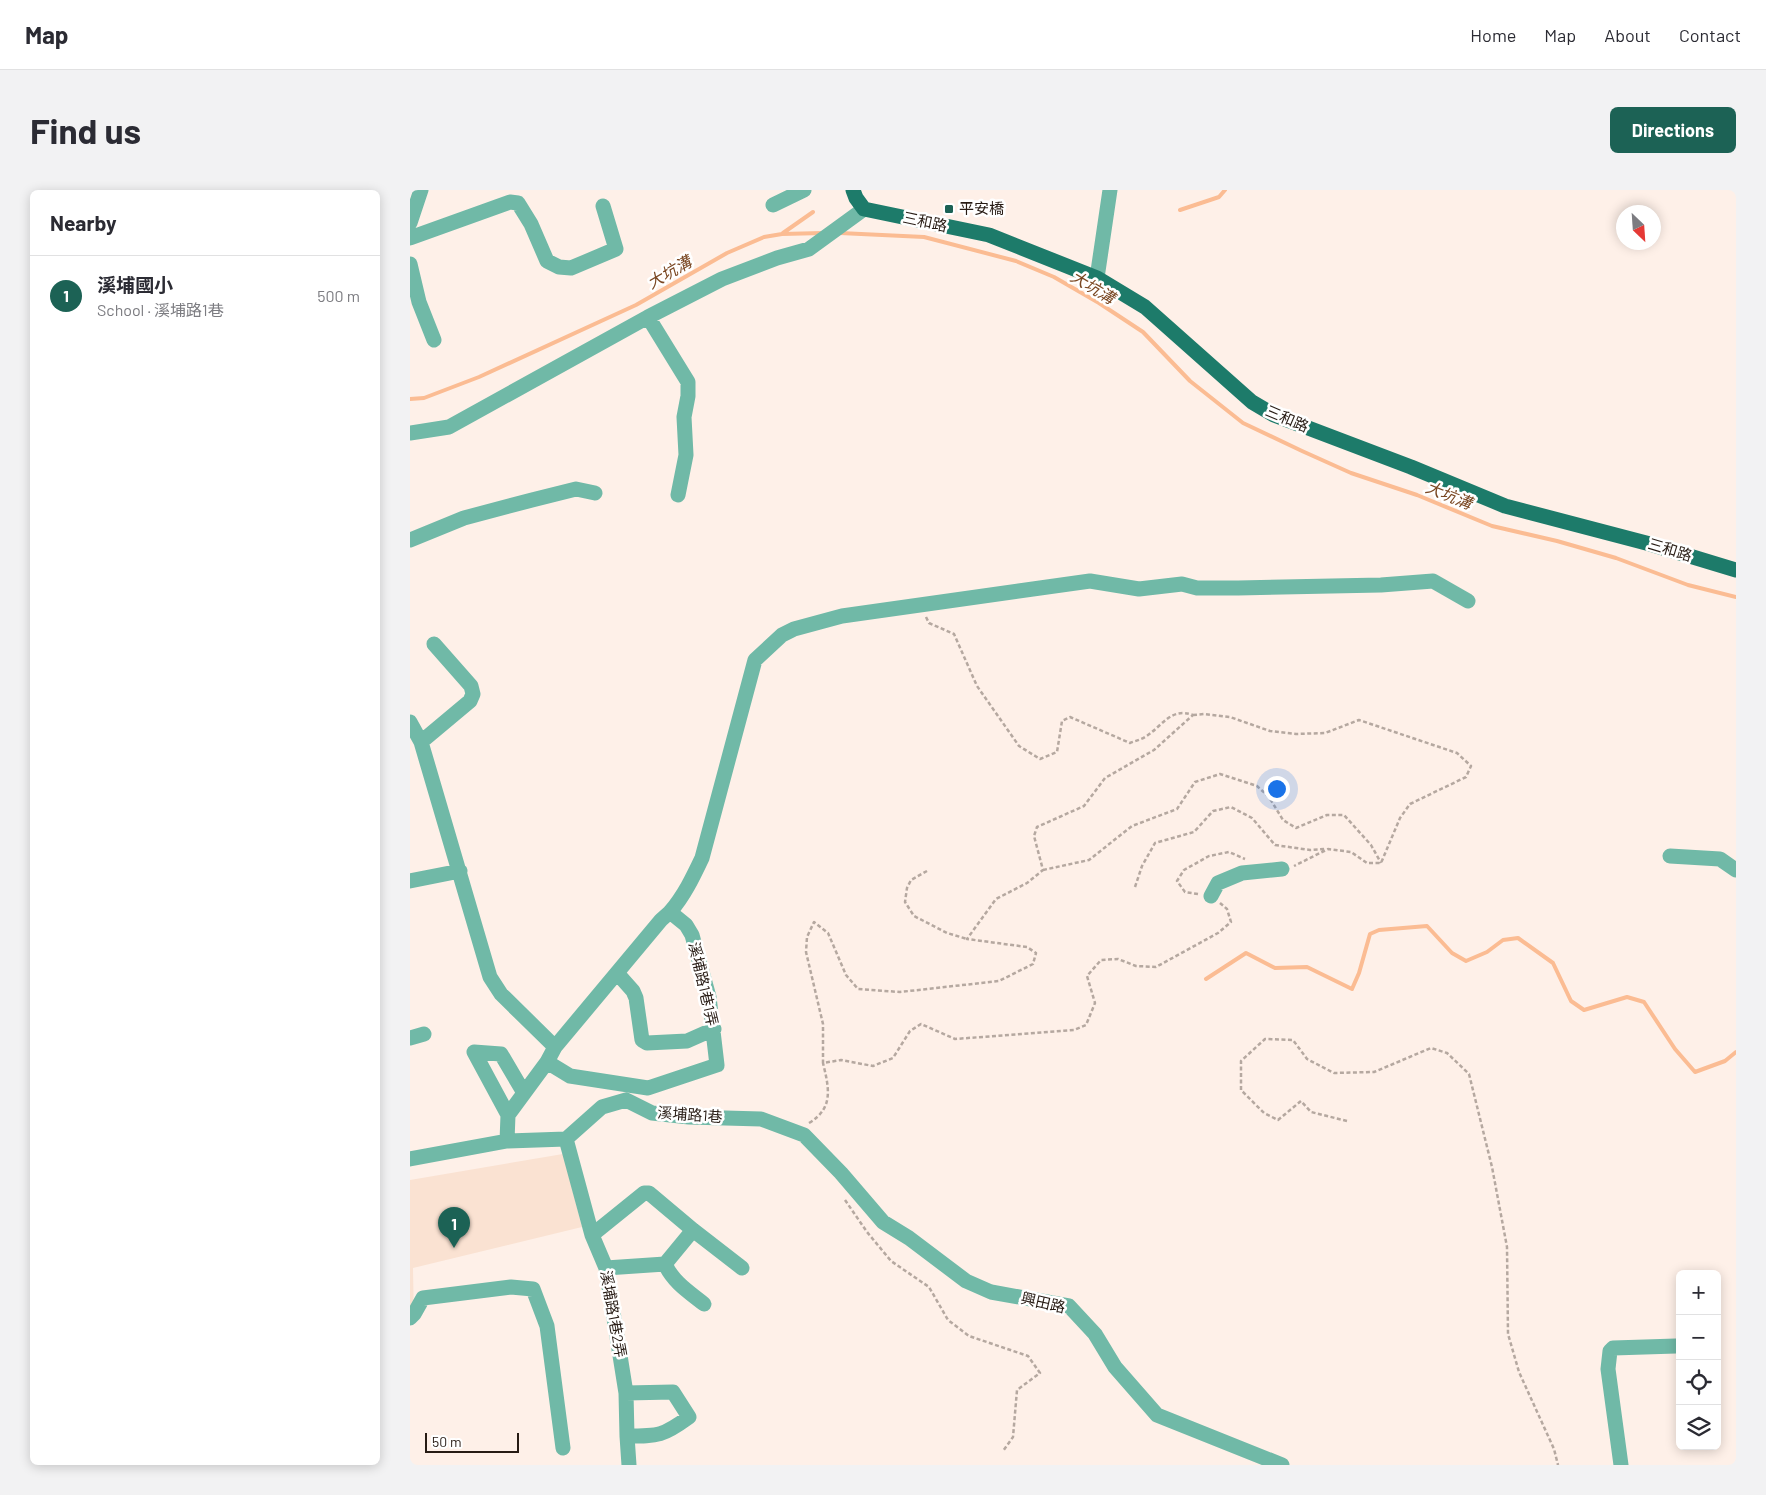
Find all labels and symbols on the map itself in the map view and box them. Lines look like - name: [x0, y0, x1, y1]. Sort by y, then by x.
- place label: 平安橋: [959, 199, 1004, 217]
- marker: 平安橋: [943, 203, 955, 215]
- north arrow: [1616, 205, 1661, 250]
- street label: 三和路: [901, 208, 949, 235]
- water label: 大坑溝: [643, 250, 696, 292]
- water label: 大坑溝: [1068, 266, 1120, 308]
- street label: 三和路: [1263, 401, 1312, 435]
- water label: 大坑溝: [1423, 477, 1477, 513]
- street label: 三和路: [1646, 534, 1694, 564]
- your location: [1264, 776, 1290, 802]
- street label: 溪埔路1巷1弄: [686, 940, 722, 1027]
- street label: 溪埔路1巷: [657, 1103, 723, 1125]
- pin: 1: [438, 1207, 470, 1248]
- street label: 溪埔路1巷2弄: [597, 1269, 631, 1359]
- street label: 興田路: [1019, 1288, 1067, 1316]
- scale bar: [425, 1430, 519, 1453]

